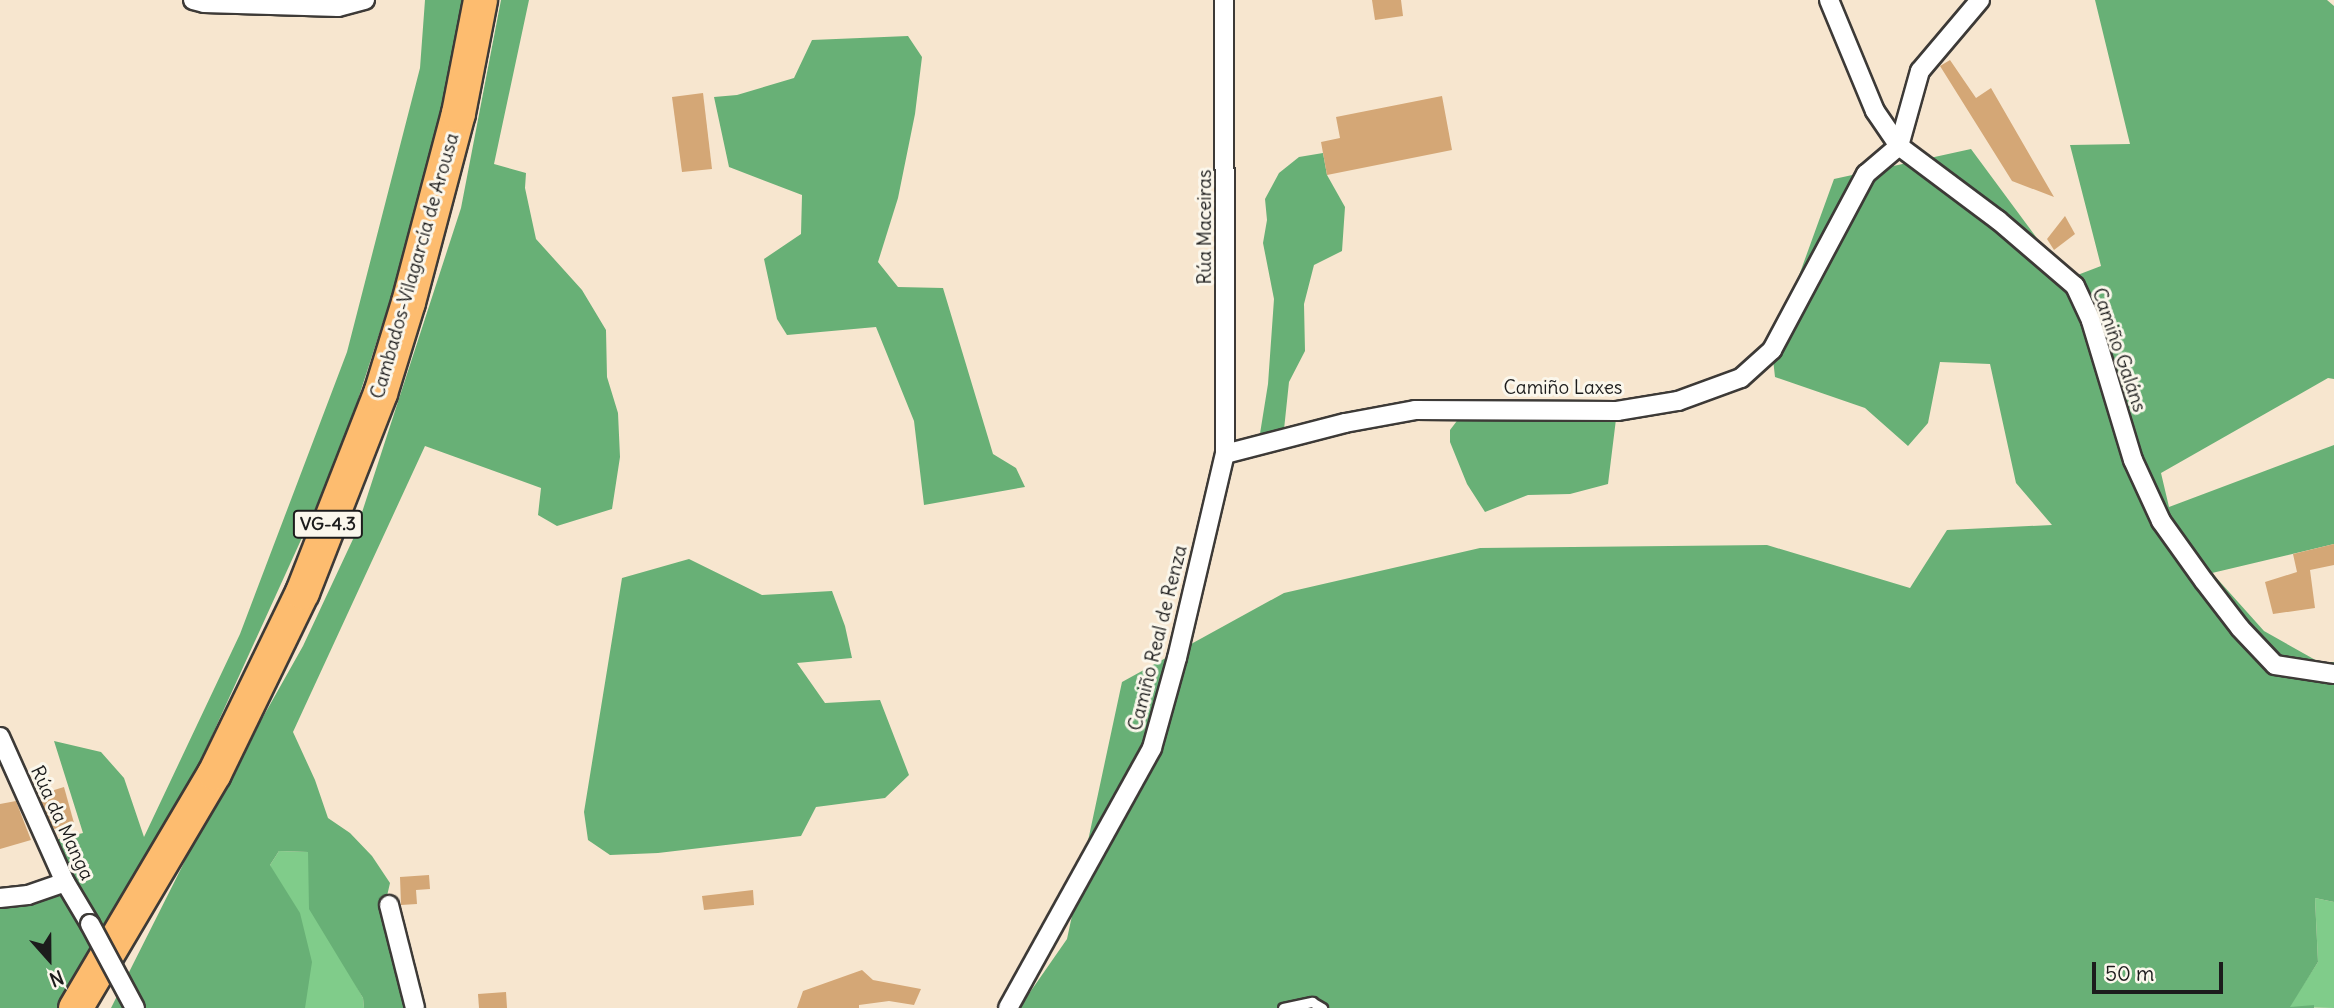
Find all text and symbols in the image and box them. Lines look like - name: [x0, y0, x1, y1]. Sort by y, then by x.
- street label: Cambados-Vilagarcía de Arousa: [366, 131, 464, 401]
- street label: Rúa Maceiras: [1194, 169, 1216, 285]
- street label: Camiño Galáns: [2087, 285, 2151, 415]
- street label: Camiño Laxes: [1503, 377, 1623, 399]
- road number: VG-4.3: [291, 510, 365, 538]
- street label: Camiño Real de Renza: [1124, 543, 1192, 733]
- street label: Rúa da Manga: [26, 762, 98, 884]
- north arrow: [14, 924, 84, 994]
- scale bar: [2096, 948, 2227, 992]
- text: 50 m: [2105, 960, 2154, 987]
- text: N: [46, 965, 67, 992]

